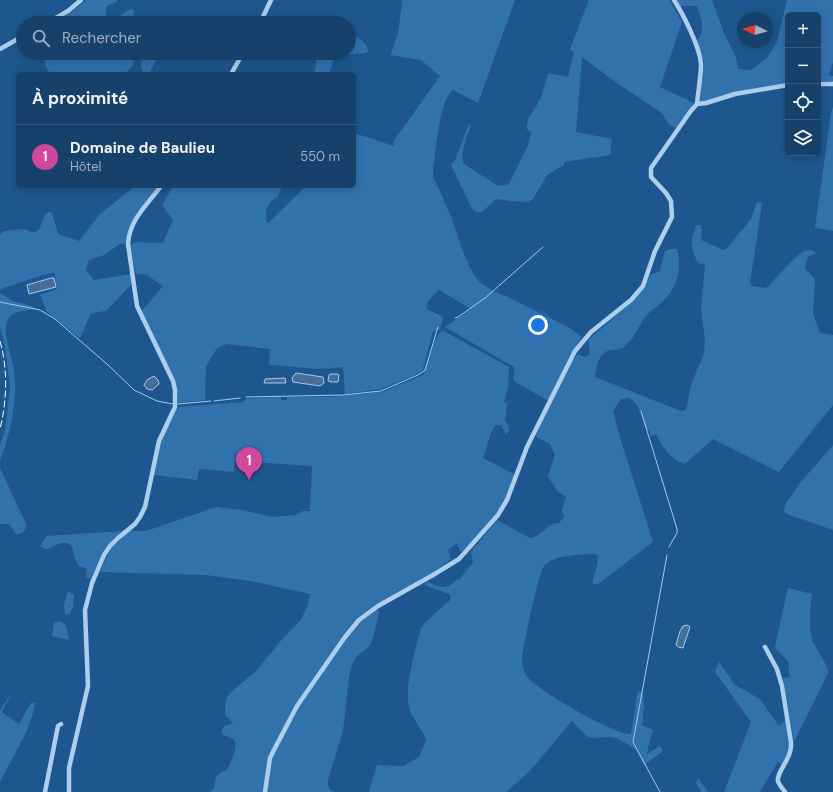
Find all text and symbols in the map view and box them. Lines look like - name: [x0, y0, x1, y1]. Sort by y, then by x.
- north arrow: [737, 12, 773, 48]
- map controls: [785, 12, 821, 156]
- button: +: [785, 12, 821, 48]
- search box: [16, 16, 356, 60]
- icon: search: [30, 27, 52, 49]
- text: Rechercher: [62, 28, 141, 48]
- button: −: [785, 48, 821, 84]
- button: locate: [785, 84, 821, 120]
- text: À proximité: [32, 87, 128, 109]
- button: layers: [785, 120, 821, 156]
- text: Domaine de Baulieu: [70, 138, 215, 158]
- text: 1: [43, 148, 47, 165]
- text: 550 m: [300, 148, 340, 165]
- text: Hôtel: [70, 158, 102, 175]
- your location: [528, 315, 548, 335]
- pin: 1: [236, 447, 262, 480]

